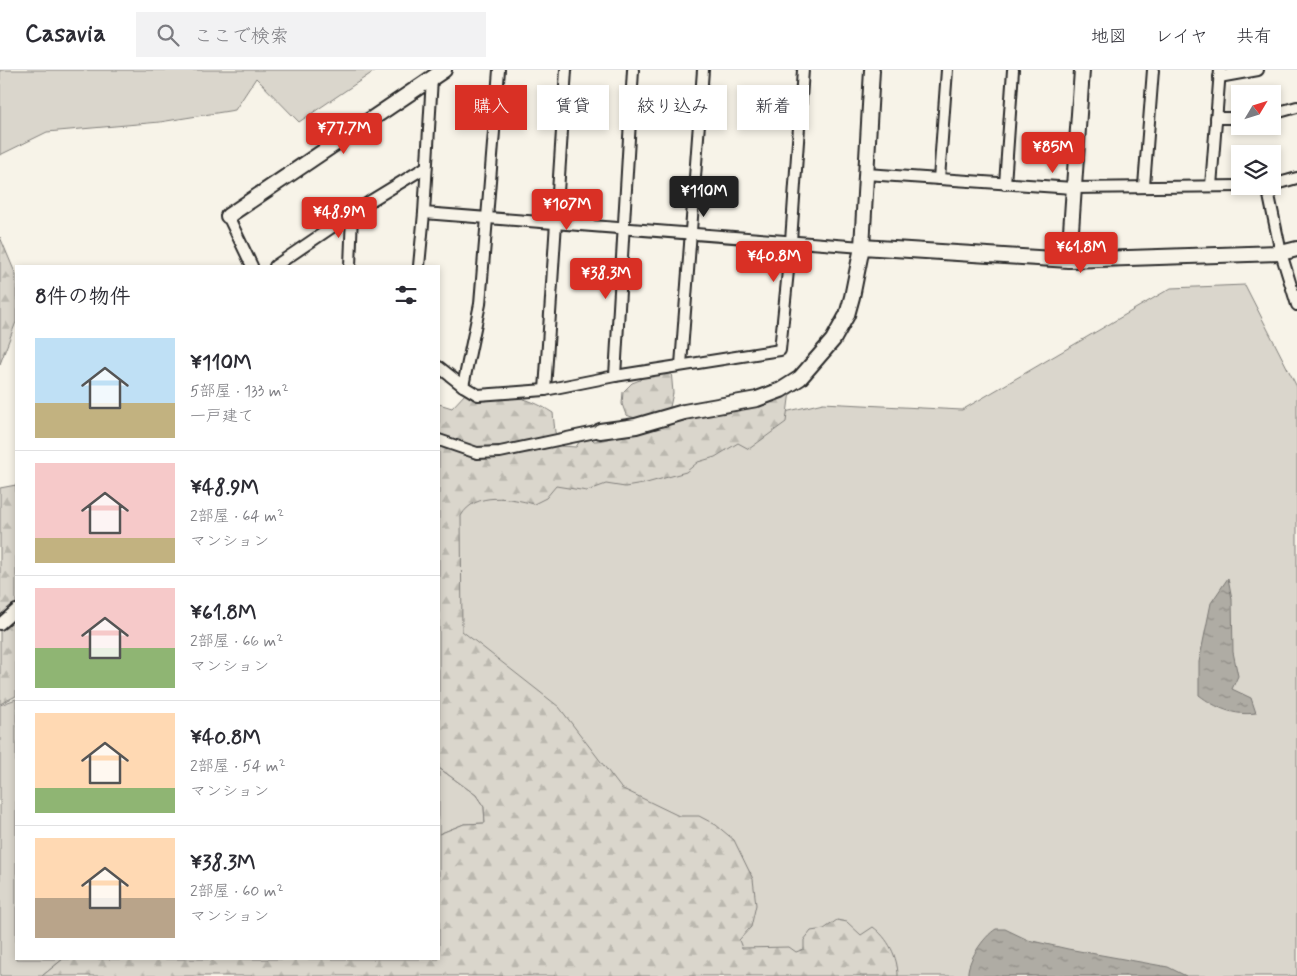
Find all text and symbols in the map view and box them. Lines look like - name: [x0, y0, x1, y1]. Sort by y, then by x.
- search box: [136, 12, 486, 57]
- text: Casavia: [25, 19, 106, 50]
- icon: search: [154, 21, 182, 49]
- text: ここで検索: [194, 24, 289, 49]
- text: 地図: [1091, 25, 1127, 49]
- text: レイヤ: [1155, 25, 1208, 49]
- text: 共有: [1236, 25, 1272, 49]
- chip: 購入: [455, 85, 527, 130]
- chip: 賃貸: [537, 85, 609, 130]
- chip: 絞り込み: [619, 85, 727, 130]
- chip: 新着: [737, 85, 809, 130]
- north arrow: [1231, 85, 1281, 135]
- map controls: [1231, 85, 1281, 195]
- pin: ¥77.7M: [303, 112, 385, 155]
- text: ¥77.7M: [317, 118, 371, 139]
- pin: ¥85M: [1023, 132, 1083, 174]
- text: ¥85M: [1033, 137, 1073, 158]
- button: layers: [1231, 145, 1281, 195]
- pin: ¥110M: [669, 176, 739, 218]
- text: ¥110M: [681, 181, 727, 202]
- pin: ¥107M: [532, 189, 602, 231]
- text: ¥107M: [543, 194, 591, 215]
- pin: ¥48.9M: [298, 196, 380, 239]
- text: ¥48.9M: [313, 202, 365, 223]
- pin: ¥61.8M: [1040, 232, 1122, 274]
- text: ¥61.8M: [1056, 237, 1106, 258]
- pin: ¥40.8M: [733, 240, 815, 283]
- text: ¥40.8M: [747, 246, 801, 267]
- pin: ¥38.3M: [565, 258, 647, 300]
- text: ¥38.3M: [581, 263, 631, 284]
- icon: filters: [392, 281, 420, 309]
- text: 8件の物件: [35, 283, 131, 311]
- text: ¥110M: [190, 349, 252, 377]
- icon: home: [75, 358, 135, 418]
- text: 5部屋 · 133 m²: [190, 381, 289, 402]
- text: 一戸建て: [190, 406, 254, 427]
- text: ¥48.9M: [190, 474, 259, 502]
- icon: home: [75, 483, 135, 543]
- text: 2部屋 · 64 m²: [190, 506, 284, 527]
- text: マンション: [190, 531, 269, 552]
- text: ¥61.8M: [190, 599, 257, 627]
- icon: home: [75, 608, 135, 668]
- text: 2部屋 · 66 m²: [190, 631, 283, 652]
- text: マンション: [190, 656, 269, 677]
- text: ¥40.8M: [190, 724, 261, 752]
- icon: home: [75, 733, 135, 793]
- text: 2部屋 · 54 m²: [190, 756, 286, 777]
- text: マンション: [190, 781, 269, 802]
- text: ¥38.3M: [190, 849, 255, 877]
- icon: home: [75, 858, 135, 918]
- text: 2部屋 · 60 m²: [190, 881, 284, 902]
- text: マンション: [190, 906, 269, 927]

